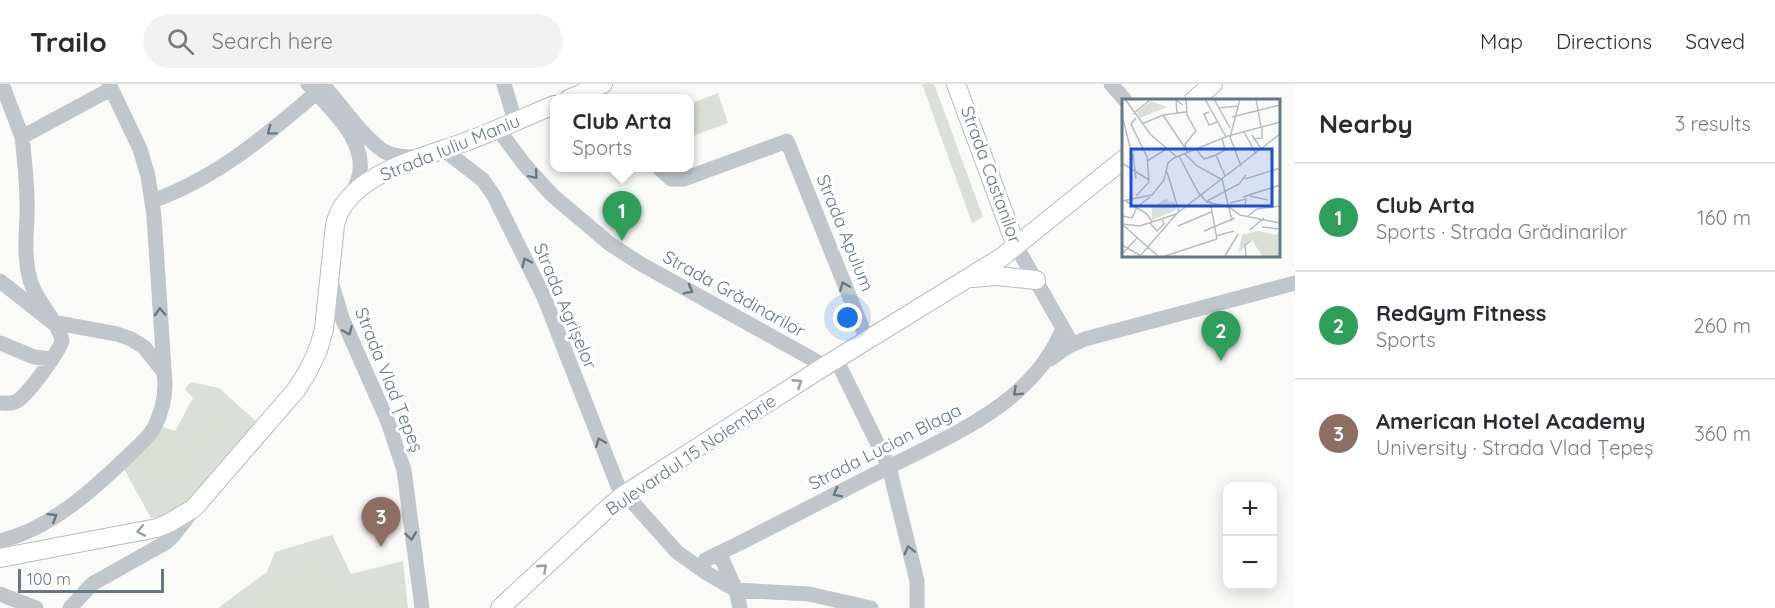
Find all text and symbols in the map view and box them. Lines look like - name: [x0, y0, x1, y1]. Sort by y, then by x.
- search box: [143, 14, 563, 68]
- text: Trailo: [30, 24, 107, 59]
- icon: search: [164, 25, 197, 58]
- text: Search here: [212, 27, 333, 55]
- text: Map: [1480, 28, 1523, 54]
- text: Directions: [1556, 28, 1652, 54]
- text: Saved: [1685, 28, 1745, 54]
- popup: [550, 94, 694, 172]
- inset map: [1122, 99, 1280, 256]
- street label: Strada Castanilor: [956, 103, 1027, 247]
- text: Club Arta: [573, 107, 671, 135]
- text: Nearby: [1319, 107, 1413, 140]
- street label: Strada Iuliu Maniu: [377, 109, 523, 186]
- text: 3 results: [1675, 111, 1751, 136]
- one-way arrow: [267, 123, 278, 134]
- text: Sports: [573, 135, 632, 160]
- one-way arrow: [527, 168, 538, 179]
- street label: Strada Apulum: [812, 171, 879, 295]
- text: Club Arta: [1376, 191, 1475, 219]
- pin: 1: [602, 192, 642, 241]
- text: 1: [1335, 205, 1342, 230]
- text: 160 m: [1697, 205, 1751, 230]
- text: Sports · Strada Grădinarilor: [1376, 219, 1628, 244]
- street label: Strada Agrișelor: [529, 239, 602, 372]
- street label: Strada Grădinarilor: [659, 245, 810, 342]
- one-way arrow: [522, 257, 534, 268]
- one-way arrow: [839, 281, 852, 292]
- one-way arrow: [683, 283, 694, 294]
- text: RedGym Fitness: [1376, 299, 1546, 327]
- your location: [833, 303, 862, 332]
- street label: Strada Vlad Țepeș: [350, 304, 429, 456]
- one-way arrow: [154, 308, 167, 317]
- pin: 2: [1202, 312, 1240, 361]
- text: 2: [1333, 313, 1344, 338]
- text: 260 m: [1694, 313, 1751, 338]
- one-way arrow: [341, 325, 353, 336]
- text: Sports: [1376, 327, 1436, 352]
- one-way arrow: [792, 380, 803, 391]
- one-way arrow: [1013, 385, 1023, 396]
- street label: Bulevardul 15 Noiembrie: [601, 389, 781, 520]
- street label: Strada Lucian Blaga: [804, 398, 965, 495]
- text: American Hotel Academy: [1376, 407, 1645, 435]
- text: 3: [1333, 421, 1344, 446]
- text: 360 m: [1694, 421, 1751, 446]
- text: University · Strada Vlad Țepeș: [1376, 435, 1653, 460]
- one-way arrow: [595, 437, 608, 448]
- map controls: [1223, 482, 1277, 590]
- button: +: [1223, 482, 1277, 536]
- one-way arrow: [832, 486, 843, 498]
- pin: 3: [362, 498, 400, 547]
- one-way arrow: [47, 512, 57, 524]
- one-way arrow: [137, 524, 147, 537]
- one-way arrow: [404, 531, 417, 540]
- button: −: [1223, 536, 1277, 590]
- one-way arrow: [904, 546, 917, 556]
- one-way arrow: [536, 564, 547, 575]
- scale bar: [18, 566, 164, 594]
- text: 100 m: [27, 569, 71, 589]

